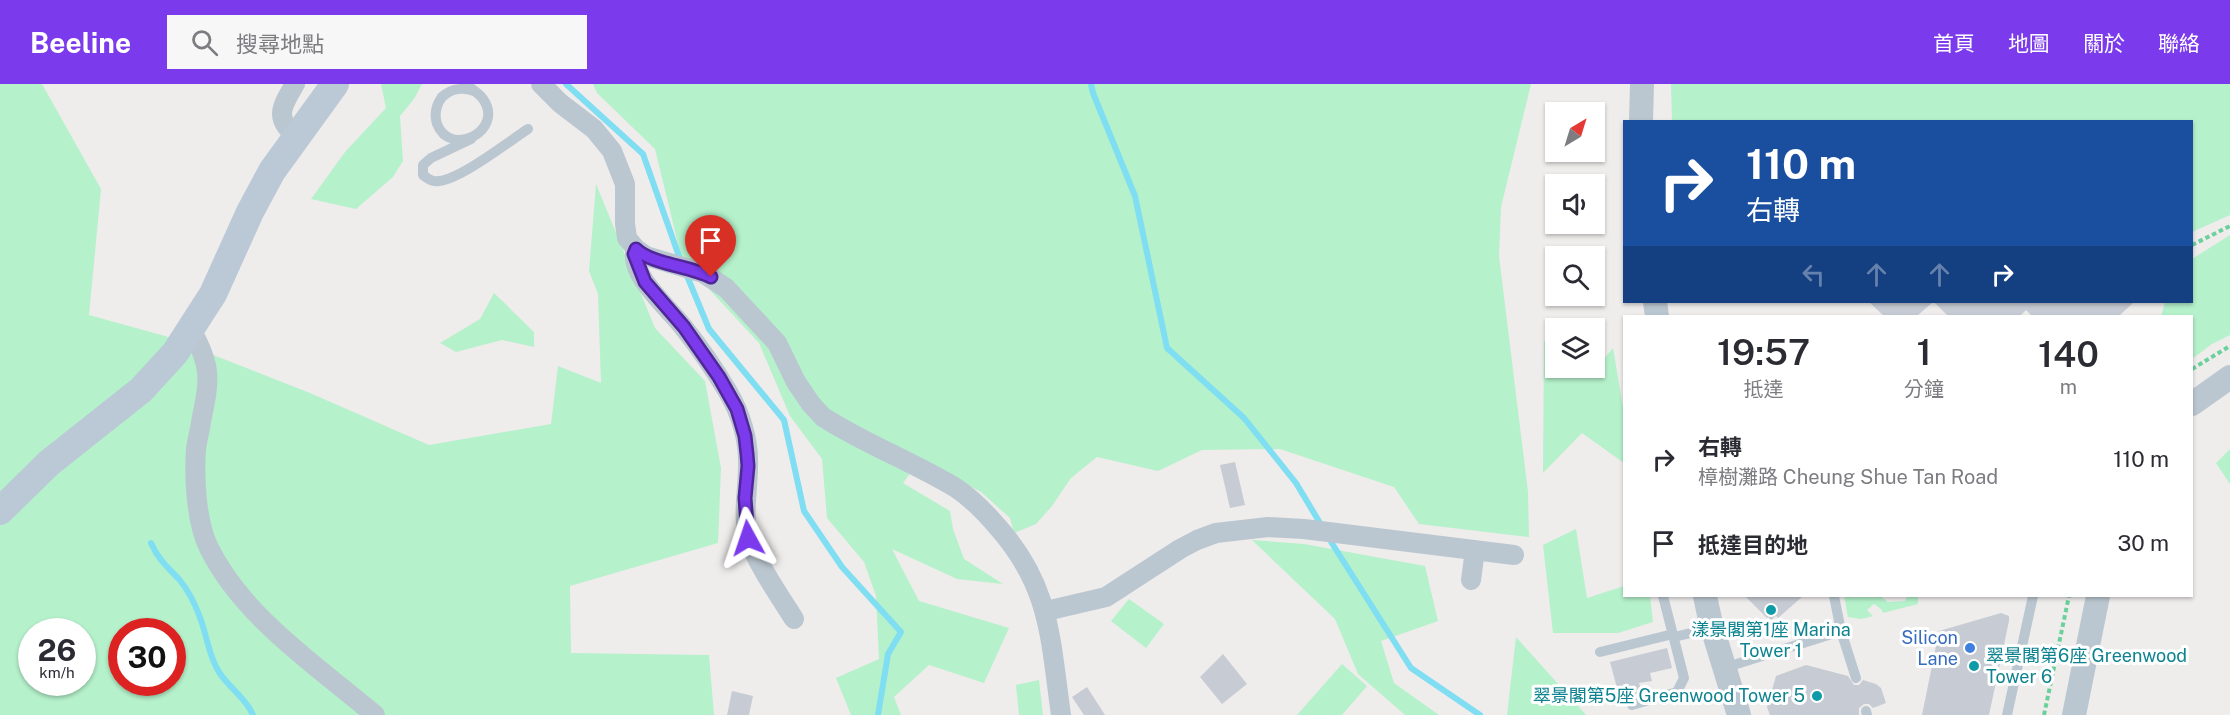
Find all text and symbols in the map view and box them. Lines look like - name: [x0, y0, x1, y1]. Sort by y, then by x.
- search box: [167, 15, 587, 69]
- text: Beeline: [30, 26, 131, 59]
- icon: search: [188, 26, 221, 59]
- text: 搜尋地點: [236, 31, 324, 57]
- text: 首頁: [1933, 31, 1975, 56]
- text: 地圖: [2008, 31, 2050, 56]
- text: 關於: [2083, 31, 2125, 56]
- text: 聯絡: [2158, 31, 2200, 56]
- north arrow: [1545, 102, 1605, 162]
- map controls: [1545, 102, 1605, 378]
- text: 110 m: [1746, 139, 1856, 188]
- icon: right: [1647, 144, 1725, 222]
- button: sound: [1545, 174, 1605, 234]
- text: 右轉: [1746, 194, 1800, 226]
- pin: [685, 215, 736, 277]
- icon: arrive: [694, 224, 727, 257]
- button: search: [1545, 246, 1605, 306]
- icon: left: [1797, 258, 1830, 291]
- icon: ahead: [1860, 258, 1893, 291]
- icon: ahead: [1923, 258, 1956, 291]
- icon: right: [1986, 258, 2019, 291]
- button: layers: [1545, 318, 1605, 378]
- text: 19:57: [1717, 331, 1810, 373]
- text: 1: [1917, 331, 1932, 373]
- text: 140: [2038, 333, 2099, 375]
- text: m: [2060, 375, 2077, 399]
- text: 抵達: [1744, 377, 1784, 401]
- text: 分鐘: [1904, 377, 1944, 401]
- text: 右轉: [1698, 434, 1742, 460]
- icon: right: [1647, 443, 1680, 476]
- text: 110 m: [2113, 446, 2169, 472]
- text: 樟樹灘路 Cheung Shue Tan Road: [1698, 465, 1998, 489]
- position arrow: [716, 506, 780, 570]
- icon: arrive: [1647, 527, 1680, 560]
- text: 30 m: [2117, 530, 2169, 556]
- text: 抵達目的地: [1698, 532, 1808, 558]
- marker: 漾景閣第1座 Marina Tower 1: [1764, 603, 1778, 617]
- speed limit sign: 30: [108, 618, 186, 696]
- place label: 漾景閣第1座 Marina Tower 1: [1691, 619, 1851, 661]
- place label: Silicon Lane: [1901, 627, 1958, 669]
- text: 26: [38, 632, 76, 668]
- marker: Silicon Lane: [1963, 641, 1977, 655]
- place label: 翠景閣第6座 Greenwood Tower 6: [1986, 645, 2187, 687]
- marker: 翠景閣第6座 Greenwood Tower 6: [1967, 659, 1981, 673]
- text: km/h: [39, 664, 75, 681]
- place label: 翠景閣第5座 Greenwood Tower 5: [1533, 685, 1805, 706]
- marker: 翠景閣第5座 Greenwood Tower 5: [1810, 689, 1824, 703]

